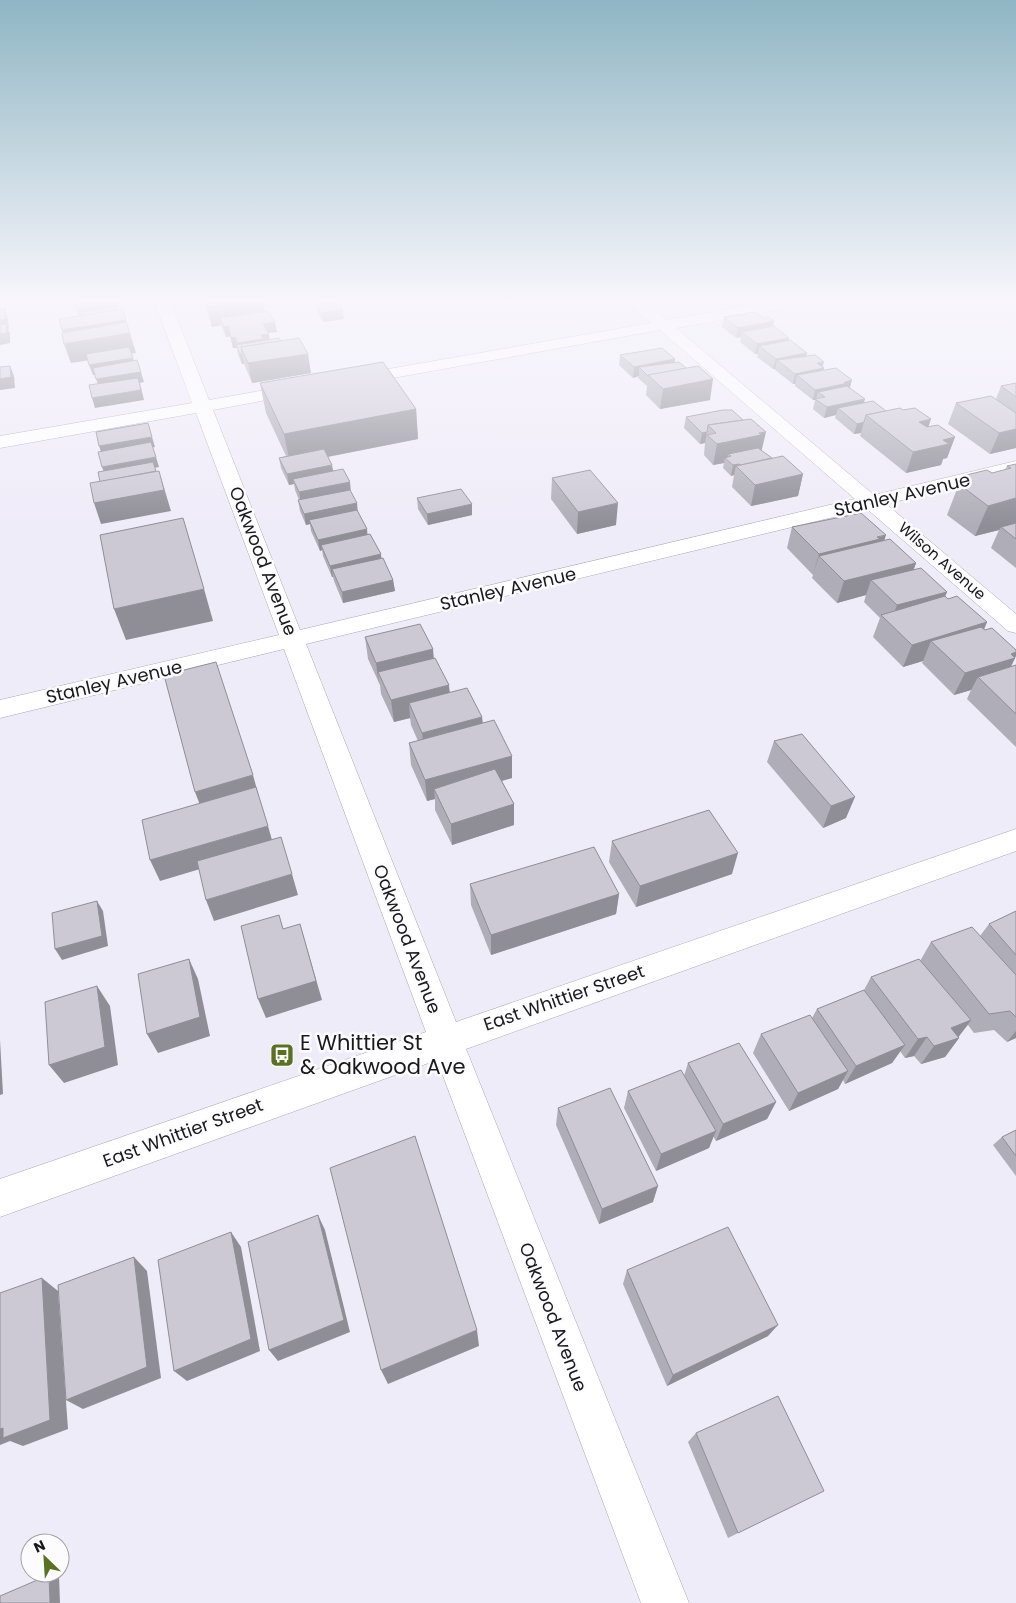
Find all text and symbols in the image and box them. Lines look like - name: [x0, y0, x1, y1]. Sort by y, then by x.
- street label: Stanley Avenue: [831, 467, 972, 522]
- street label: Oakwood Avenue: [223, 483, 303, 639]
- street label: Wilson Avenue: [894, 517, 990, 604]
- street label: Stanley Avenue: [437, 561, 578, 616]
- street label: Stanley Avenue: [43, 654, 184, 709]
- street label: Oakwood Avenue: [367, 861, 447, 1017]
- street label: East Whittier Street: [480, 958, 648, 1037]
- place label: E Whittier St & Oakwood Ave: [300, 1028, 466, 1081]
- bus stop icon: E Whittier St & Oakwood Ave: [269, 1042, 295, 1068]
- street label: East Whittier Street: [99, 1092, 266, 1173]
- street label: Oakwood Avenue: [513, 1239, 593, 1395]
- north arrow: [20, 1533, 70, 1583]
- text: N: [31, 1535, 49, 1558]

